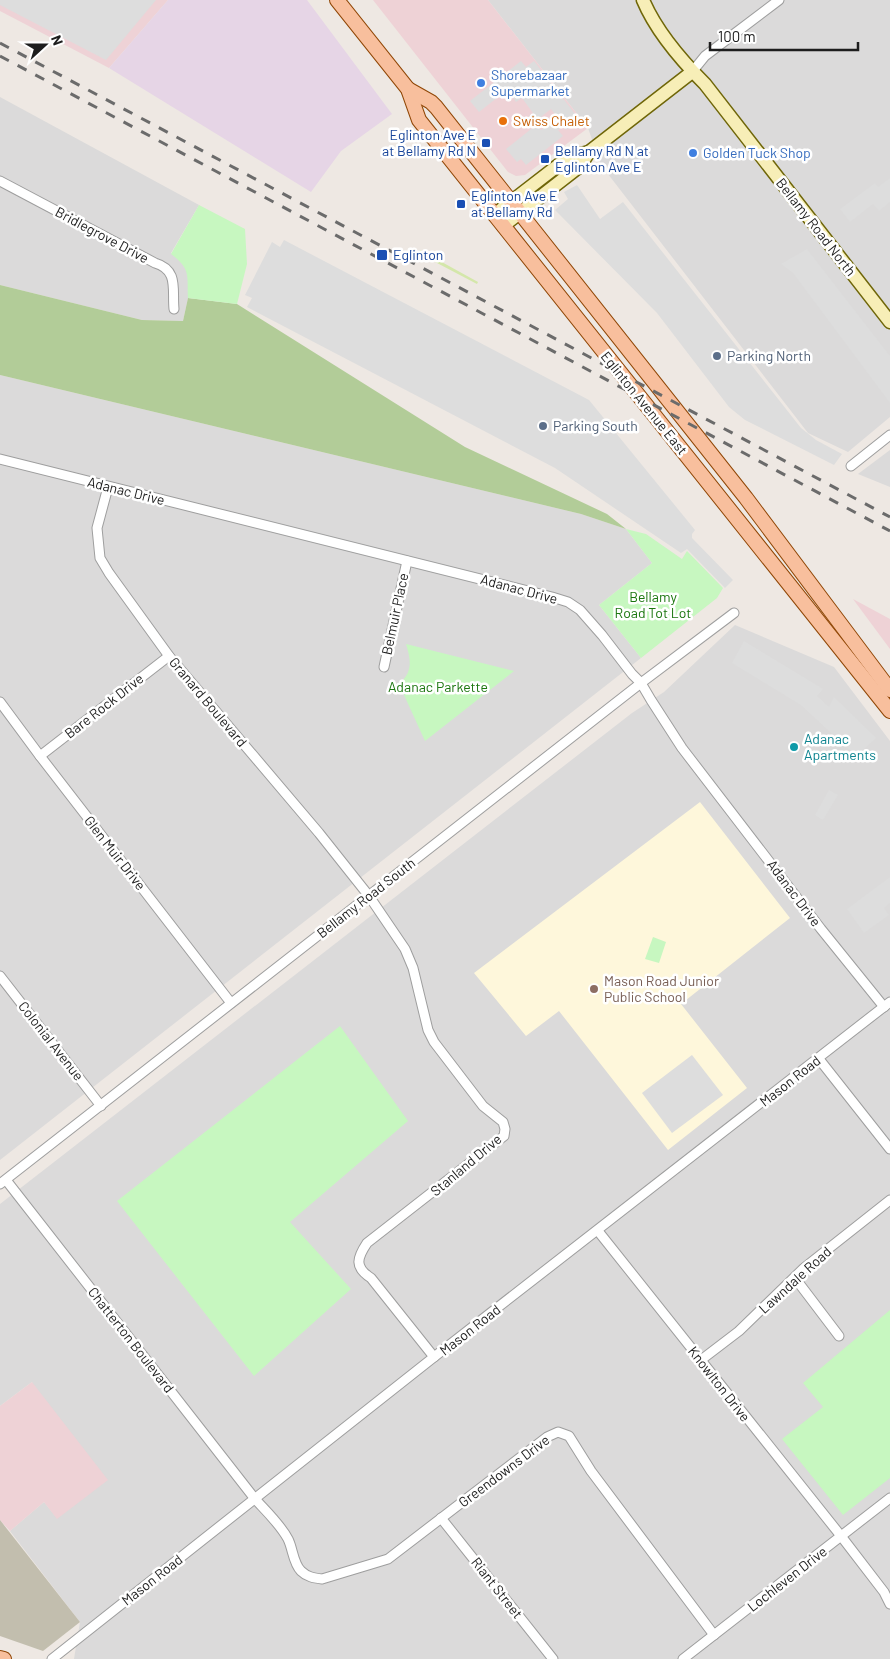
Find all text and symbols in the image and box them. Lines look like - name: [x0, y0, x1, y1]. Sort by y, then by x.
- north arrow: [20, 20, 70, 70]
- scale bar: [710, 20, 858, 52]
- text: 100 m: [718, 27, 756, 45]
- text: N: [48, 33, 67, 48]
- place label: Shorebazaar Supermarket: [491, 66, 570, 99]
- marker: Shorebazaar Supermarket: [475, 77, 487, 89]
- place label: Swiss Chalet: [513, 112, 590, 129]
- marker: Swiss Chalet: [497, 115, 509, 127]
- place label: Eglinton Ave E at Bellamy Rd N: [382, 126, 476, 159]
- marker: Eglinton Ave E at Bellamy Rd N: [480, 137, 492, 149]
- place label: Bellamy Rd N at Eglinton Ave E: [555, 142, 649, 175]
- place label: Golden Tuck Shop: [703, 144, 811, 161]
- marker: Golden Tuck Shop: [687, 147, 699, 159]
- marker: Bellamy Rd N at Eglinton Ave E: [539, 153, 551, 165]
- street label: Bellamy Road North: [773, 174, 860, 279]
- place label: Eglinton Ave E at Bellamy Rd: [471, 187, 557, 220]
- marker: Eglinton Ave E at Bellamy Rd: [455, 198, 467, 210]
- street label: Bridlegrove Drive: [53, 203, 152, 266]
- place label: Eglinton: [393, 246, 443, 263]
- marker: Eglinton: [375, 248, 389, 262]
- place label: Parking North: [727, 347, 811, 364]
- street label: Eglinton Avenue East: [598, 348, 691, 458]
- marker: Parking North: [711, 350, 723, 362]
- place label: Parking South: [553, 417, 638, 434]
- marker: Parking South: [537, 420, 549, 432]
- street label: Adanac Drive: [86, 473, 167, 508]
- street label: Adanac Drive: [479, 570, 560, 607]
- street label: Belmuir Place: [378, 571, 411, 656]
- park label: Bellamy Road Tot Lot: [615, 588, 691, 621]
- street label: Granard Boulevard: [166, 653, 251, 750]
- street label: Bare Rock Drive: [61, 669, 147, 742]
- park label: Adanac Parkette: [388, 678, 488, 695]
- place label: Adanac Apartments: [804, 730, 876, 763]
- marker: Adanac Apartments: [788, 741, 800, 753]
- street label: Glen Muir Drive: [81, 812, 150, 893]
- street label: Bellamy Road South: [313, 854, 418, 941]
- street label: Adanac Drive: [764, 856, 825, 929]
- place label: Mason Road Junior Public School: [604, 972, 719, 1005]
- marker: Mason Road Junior Public School: [588, 983, 600, 995]
- street label: Colonial Avenue: [15, 998, 88, 1084]
- street label: Mason Road: [756, 1051, 824, 1110]
- street label: Stanland Drive: [427, 1130, 505, 1199]
- street label: Lawndale Road: [755, 1243, 834, 1317]
- street label: Chatterton Boulevard: [85, 1283, 178, 1396]
- street label: Mason Road: [436, 1300, 504, 1359]
- street label: Knowlton Drive: [685, 1343, 754, 1425]
- street label: Greendowns Drive: [455, 1431, 552, 1510]
- street label: Lochleven Drive: [744, 1542, 830, 1615]
- street label: Mason Road: [118, 1550, 186, 1609]
- street label: Riant Street: [468, 1554, 527, 1622]

